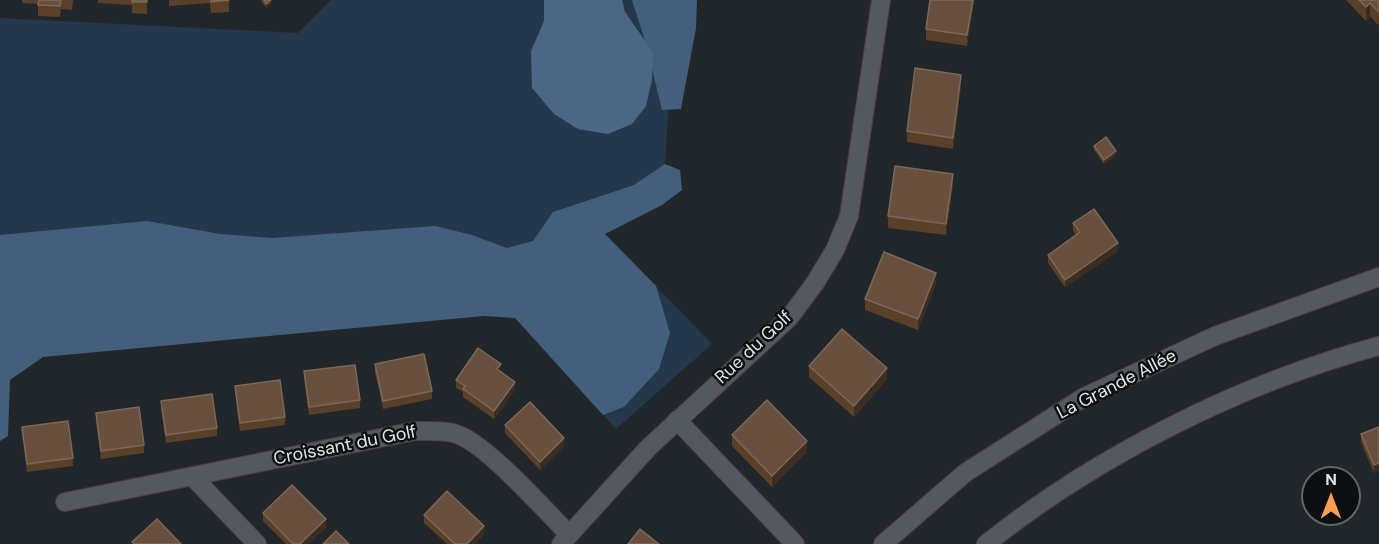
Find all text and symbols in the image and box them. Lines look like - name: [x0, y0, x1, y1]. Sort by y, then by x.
- street label: Rue du Golf: [711, 307, 797, 389]
- street label: La Grande Allée: [1054, 346, 1180, 424]
- street label: Croissant du Golf: [272, 422, 418, 470]
- north arrow: [1301, 466, 1361, 526]
- text: N: [1325, 469, 1337, 490]

